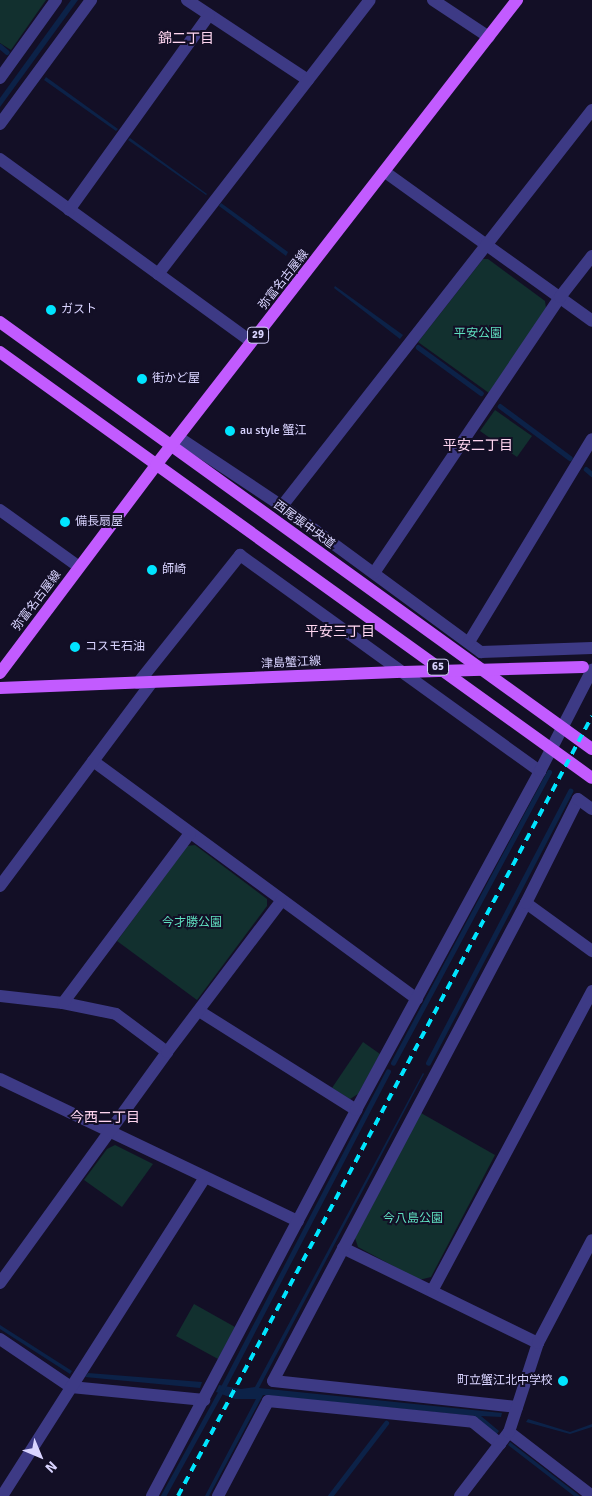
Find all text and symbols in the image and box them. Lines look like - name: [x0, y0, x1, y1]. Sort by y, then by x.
- district label: 錦二丁目: [158, 31, 214, 47]
- street label: 弥富名古屋線: [256, 247, 312, 313]
- place label: ガスト: [61, 303, 97, 317]
- marker: ガスト: [45, 304, 57, 316]
- road number: 29: [247, 326, 269, 344]
- park label: 平安公園: [454, 327, 502, 341]
- place label: 街かど屋: [152, 372, 200, 386]
- marker: 街かど屋: [136, 373, 148, 385]
- place label: au style 蟹江: [240, 424, 306, 438]
- marker: au style 蟹江: [224, 425, 236, 437]
- district label: 平安二丁目: [443, 438, 513, 454]
- street label: 西尾張中央道: [271, 498, 337, 552]
- place label: 備長扇屋: [75, 515, 123, 529]
- marker: 備長扇屋: [59, 516, 71, 528]
- place label: 師崎: [162, 563, 186, 577]
- marker: 師崎: [146, 564, 158, 576]
- street label: 弥富名古屋線: [10, 568, 64, 634]
- district label: 平安三丁目: [305, 624, 375, 640]
- place label: コスモ石油: [85, 640, 145, 654]
- marker: コスモ石油: [69, 641, 81, 653]
- street label: 津島蟹江線: [261, 654, 321, 672]
- road number: 65: [427, 659, 449, 676]
- park label: 今才勝公園: [162, 916, 222, 930]
- district label: 今西二丁目: [70, 1110, 140, 1126]
- park label: 今八島公園: [383, 1212, 443, 1226]
- place label: 町立蟹江北中学校: [457, 1374, 553, 1388]
- marker: 町立蟹江北中学校: [557, 1375, 569, 1387]
- north arrow: [15, 1431, 65, 1481]
- text: N: [42, 1458, 60, 1476]

